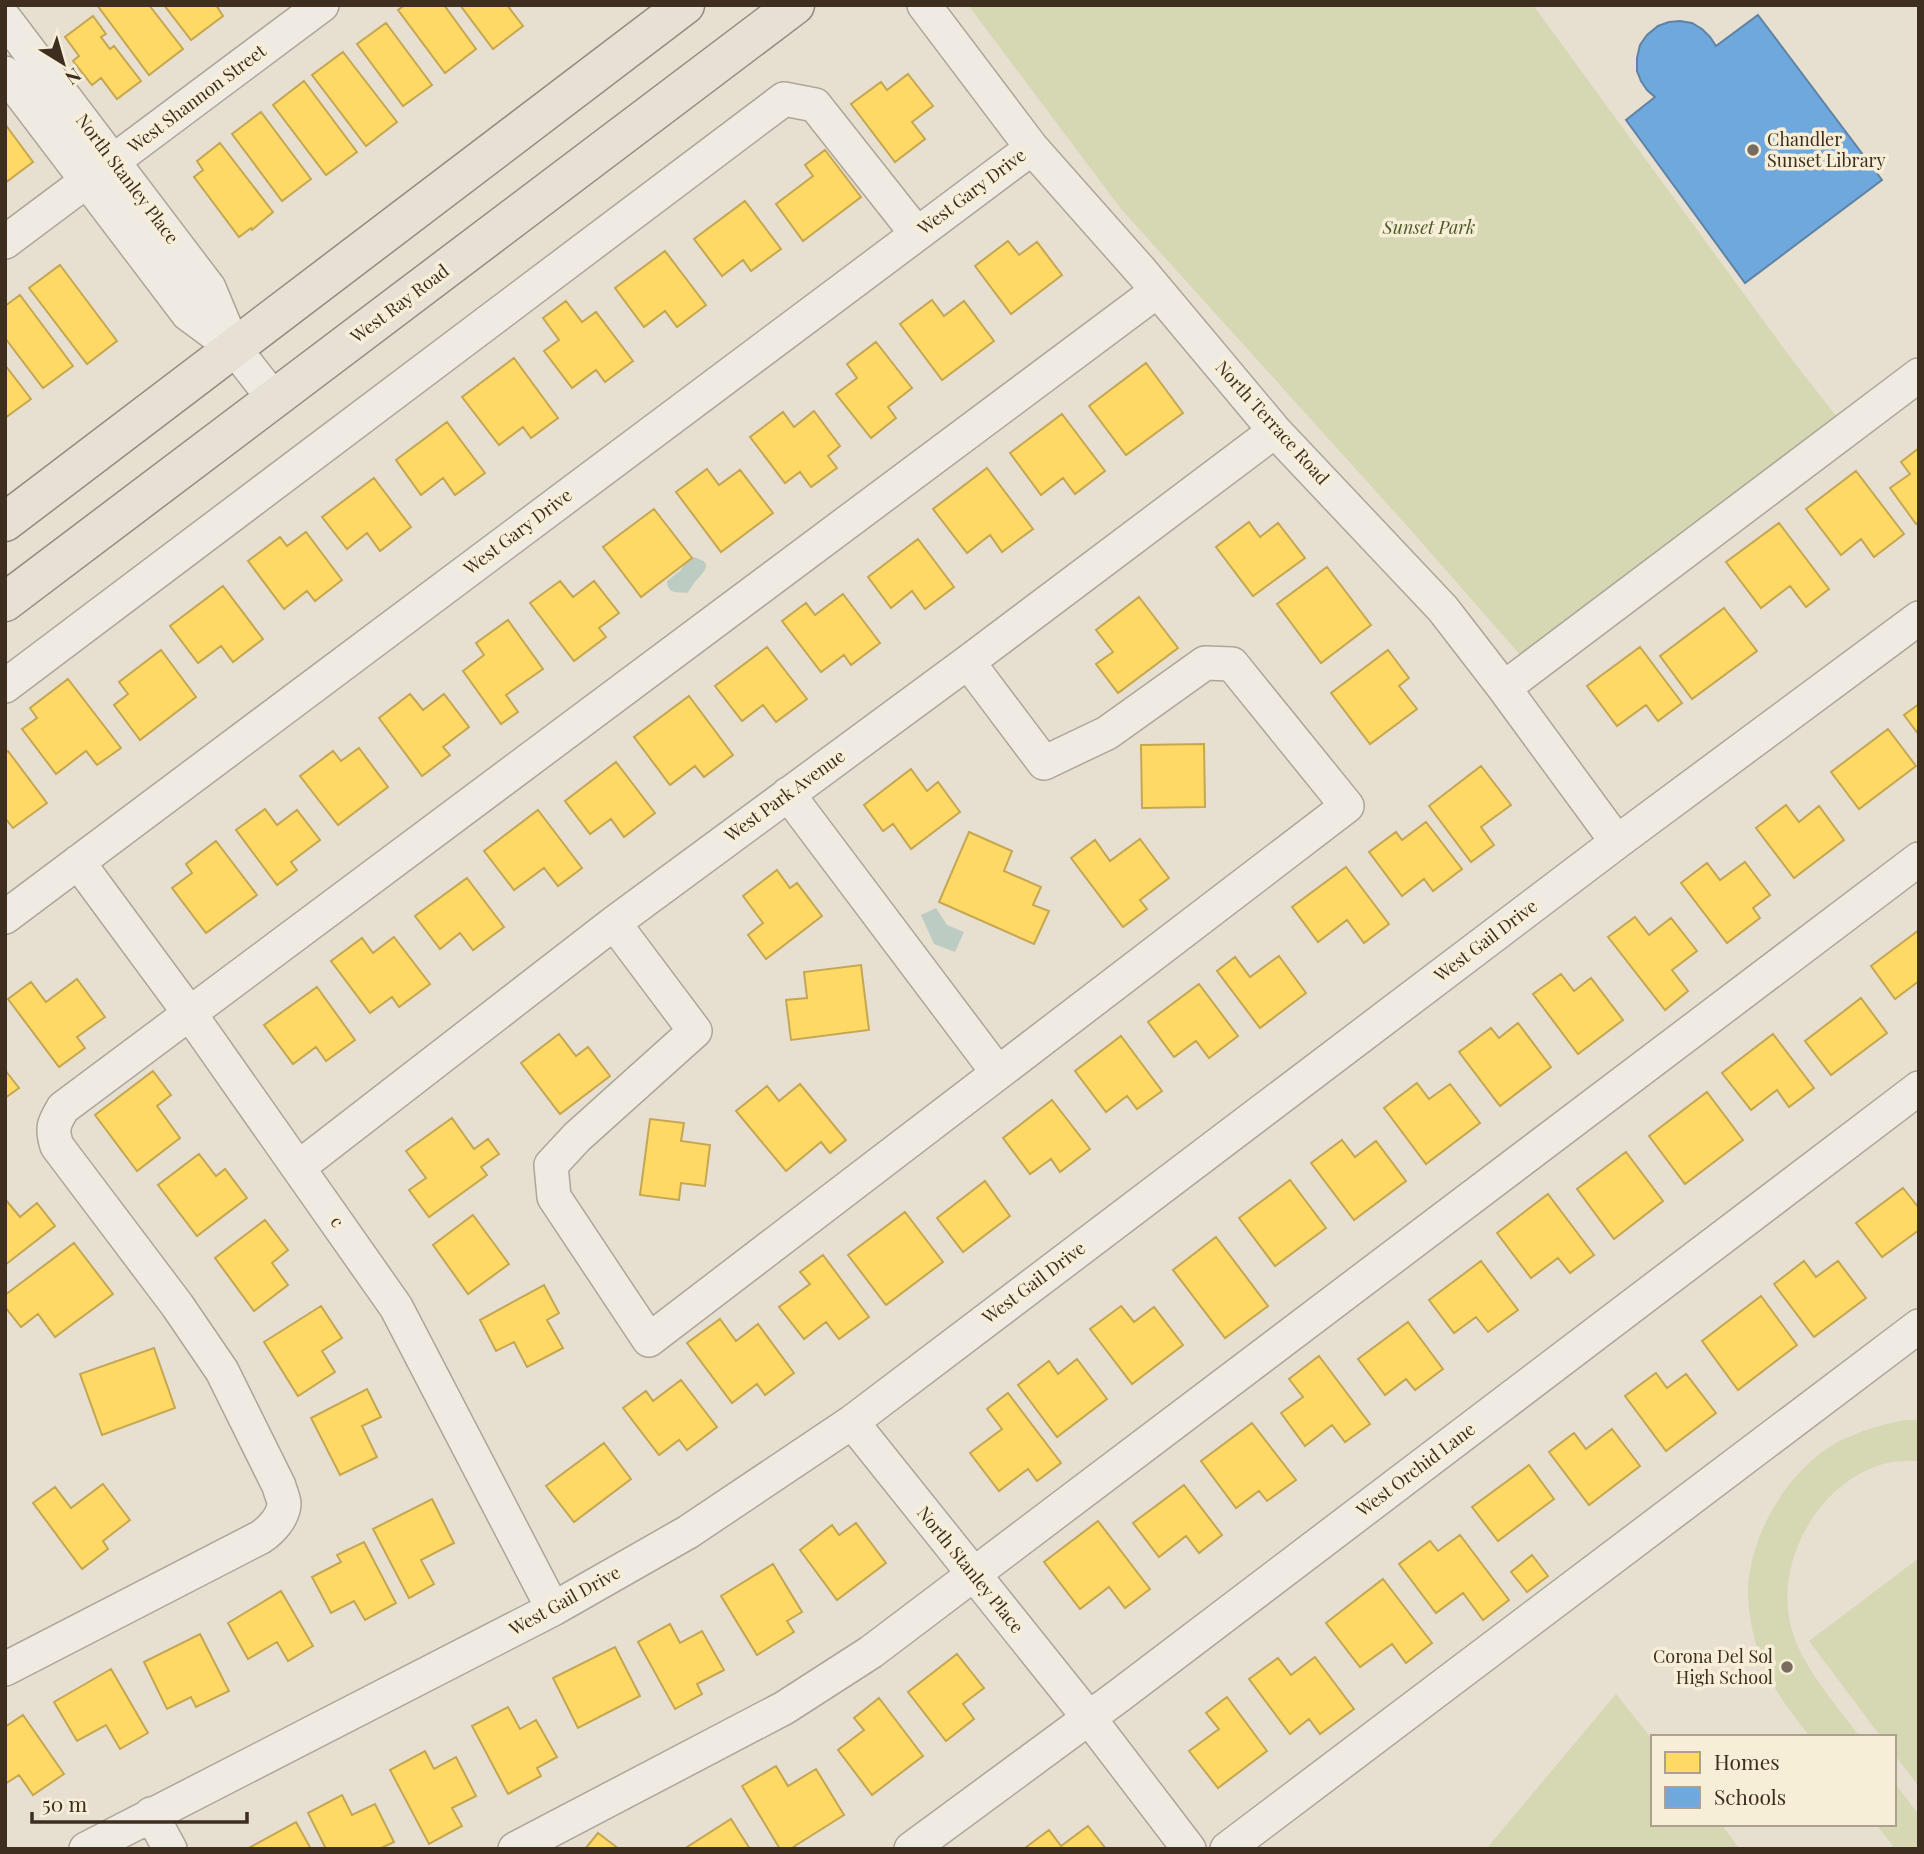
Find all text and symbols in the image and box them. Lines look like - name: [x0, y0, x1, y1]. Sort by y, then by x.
- north arrow: [28, 28, 98, 98]
- street label: West Shannon Street: [122, 38, 271, 159]
- text: N: [60, 63, 87, 92]
- street label: North Stanley Place: [71, 109, 185, 248]
- place label: Chandler Sunset Library: [1767, 127, 1886, 172]
- marker: Chandler Sunset Library: [1745, 142, 1761, 158]
- street label: West Gary Drive: [912, 143, 1030, 240]
- park label: Sunset Park: [1382, 215, 1475, 239]
- street label: West Ray Road: [345, 258, 454, 349]
- street label: North Terrace Road: [1211, 355, 1335, 490]
- street label: West Gary Drive: [458, 483, 576, 580]
- street label: West Park Avenue: [719, 744, 849, 847]
- street label: West Gail Drive: [1428, 894, 1542, 987]
- street label: c: [325, 1211, 350, 1232]
- street label: West Gail Drive: [976, 1236, 1090, 1329]
- street label: West Orchid Lane: [1350, 1417, 1480, 1522]
- street label: North Stanley Place: [912, 1501, 1029, 1638]
- street label: West Gail Drive: [504, 1560, 624, 1641]
- place label: Corona Del Sol High School: [1653, 1644, 1773, 1689]
- marker: Corona Del Sol High School: [1779, 1659, 1795, 1675]
- legend: [1651, 1735, 1896, 1826]
- text: Homes: [1714, 1747, 1780, 1775]
- scale bar: [32, 1780, 247, 1824]
- text: Schools: [1714, 1782, 1786, 1810]
- text: 50 m: [42, 1789, 88, 1817]

